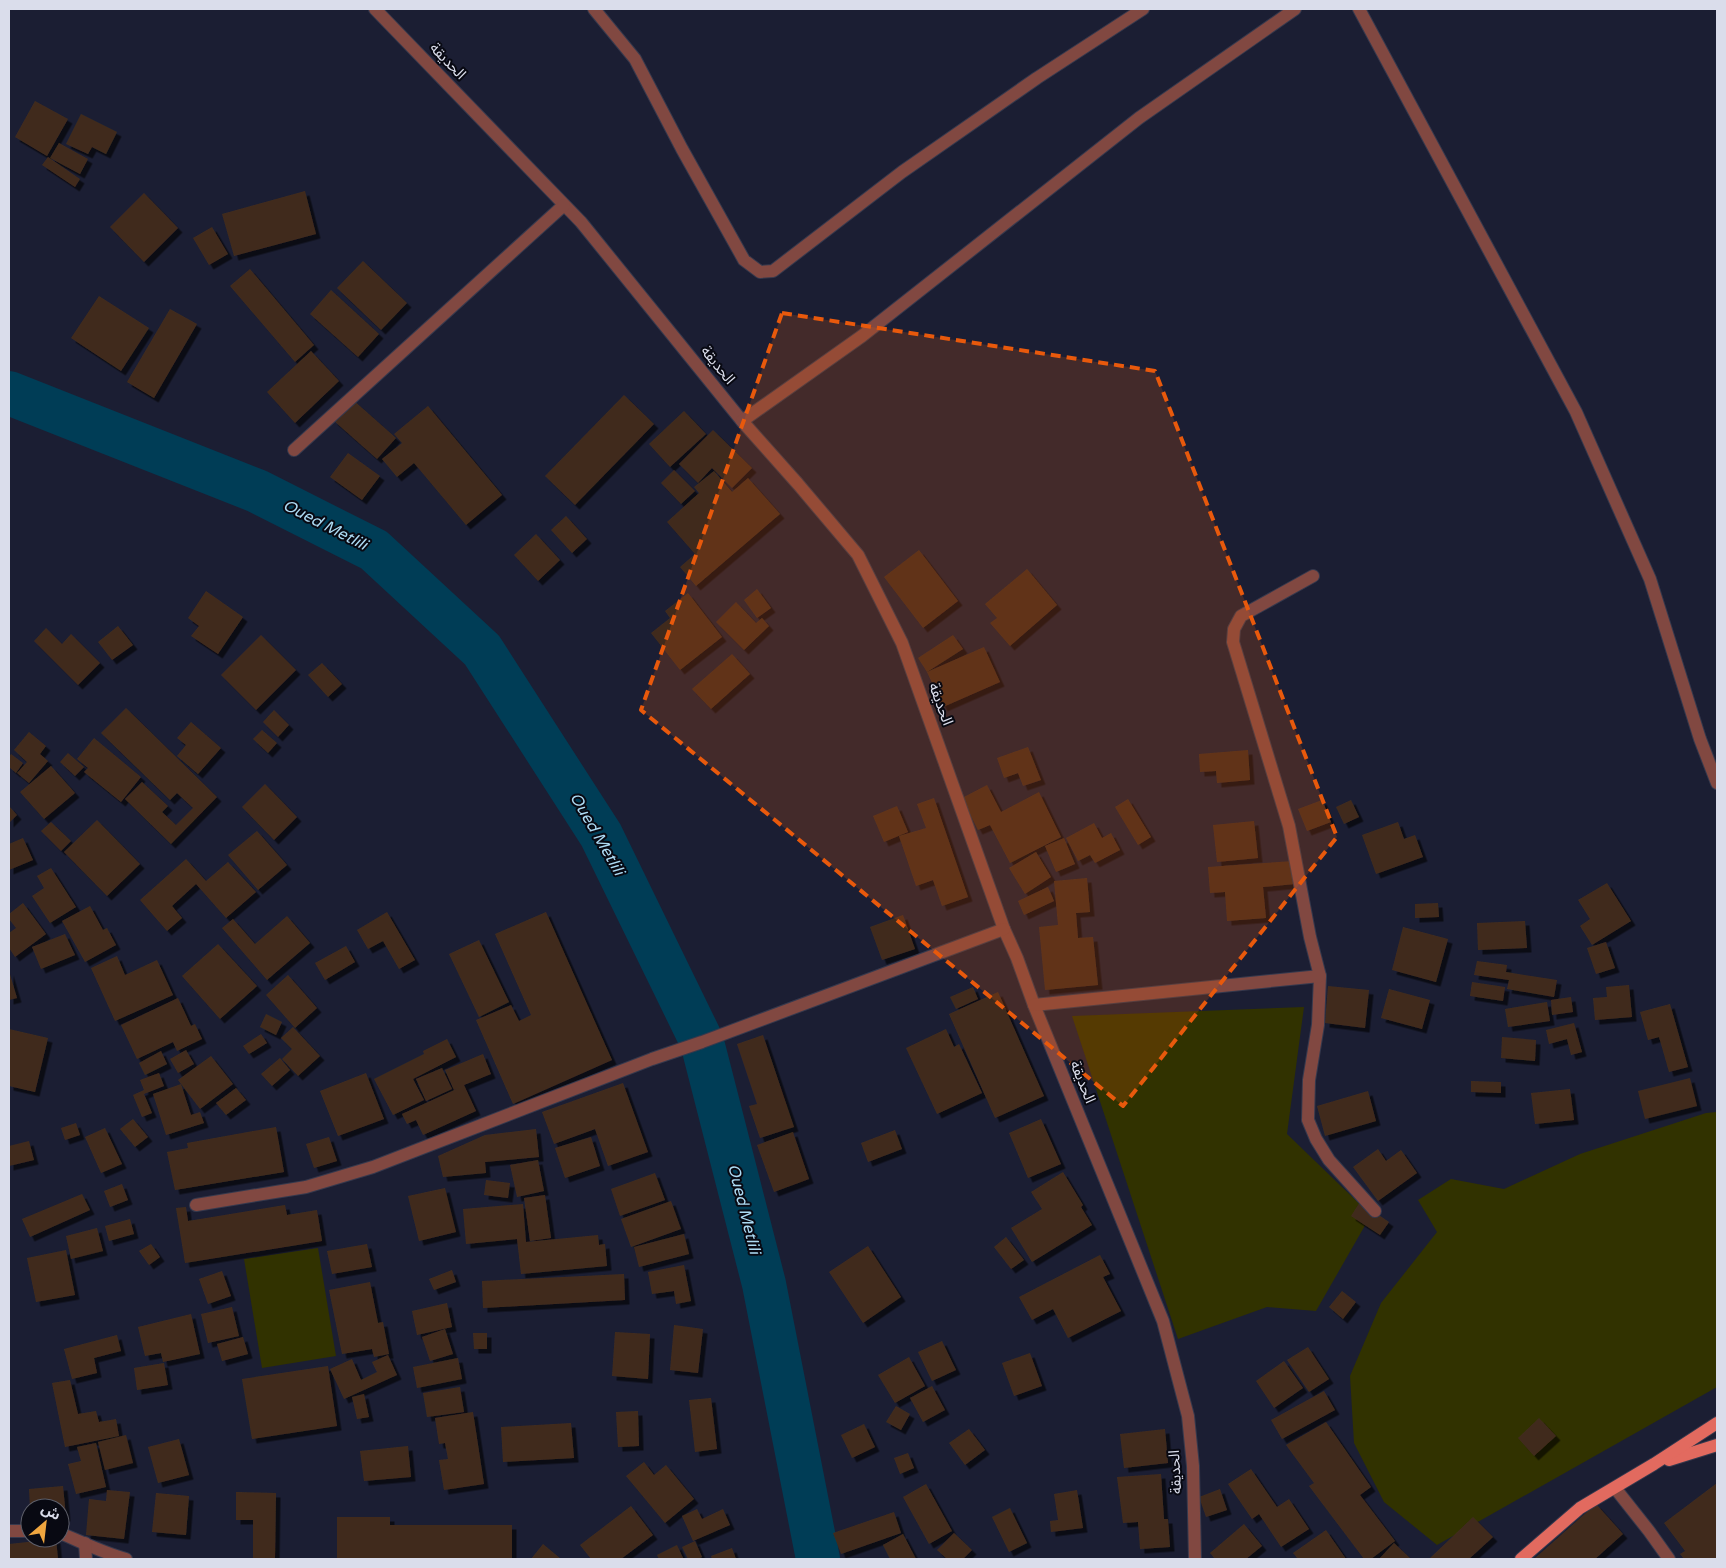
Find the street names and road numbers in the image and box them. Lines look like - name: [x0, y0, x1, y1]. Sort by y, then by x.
- street label: الحديقة: [426, 39, 470, 83]
- street label: الحديقة: [697, 342, 739, 388]
- street label: الحديقة: [925, 680, 957, 728]
- street label: الحديقة: [1066, 1058, 1100, 1106]
- street label: الحديقة: [1165, 1449, 1185, 1495]

